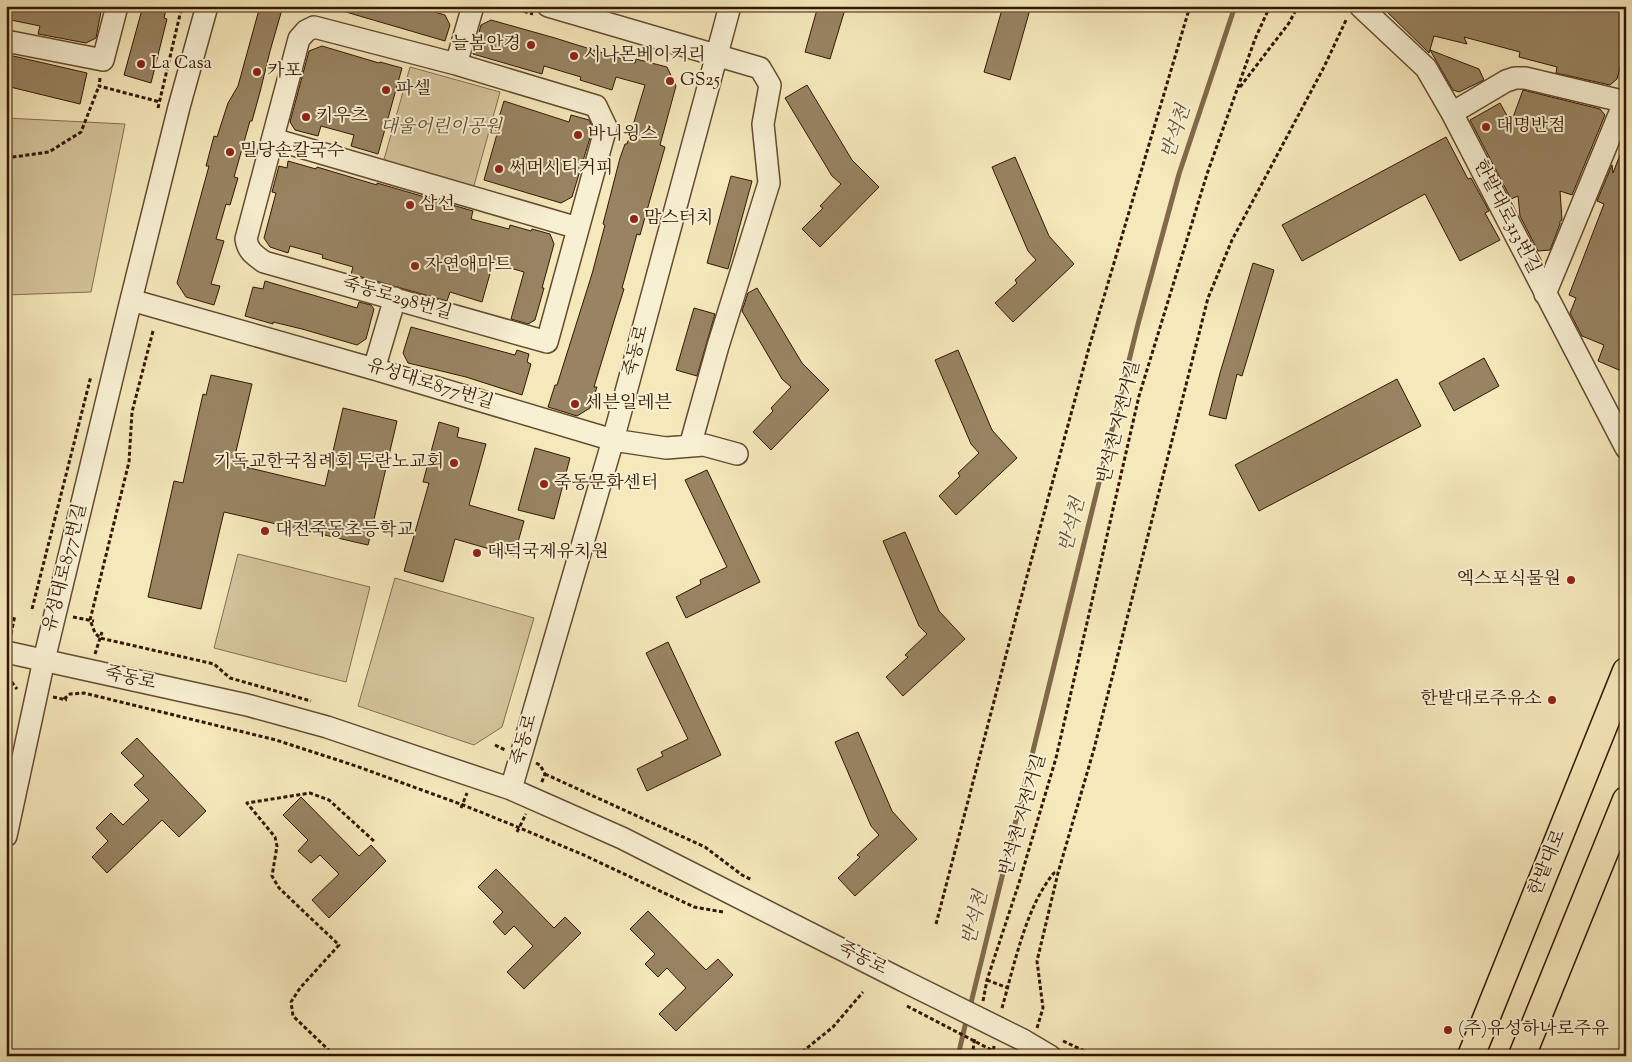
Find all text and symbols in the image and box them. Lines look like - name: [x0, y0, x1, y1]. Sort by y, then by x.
- place label: 늘봄안경: [451, 32, 521, 58]
- marker: 늘봄안경: [525, 39, 537, 51]
- place label: 시나몬베이커리: [584, 43, 706, 69]
- marker: 시나몬베이커리: [568, 50, 580, 62]
- place label: La Casa: [151, 51, 212, 77]
- marker: La Casa: [135, 58, 147, 70]
- place label: 카포: [267, 59, 302, 85]
- marker: 카포: [251, 66, 263, 78]
- place label: GS25: [680, 68, 720, 94]
- marker: GS25: [664, 75, 676, 87]
- place label: 파셀: [396, 77, 431, 103]
- marker: 파셀: [380, 84, 392, 96]
- water label: 반석천: [1156, 100, 1199, 162]
- place label: 키우츠: [316, 104, 369, 130]
- marker: 키우츠: [300, 111, 312, 123]
- place label: 대명반점: [1496, 114, 1566, 140]
- park label: 대울어린이공원: [380, 115, 503, 141]
- marker: 대명반점: [1480, 121, 1492, 133]
- place label: 바니윙스: [588, 122, 658, 148]
- marker: 바니윙스: [572, 129, 584, 141]
- place label: 밀당손칼국수: [240, 139, 344, 165]
- marker: 밀당손칼국수: [224, 146, 236, 158]
- street label: 한밭대로313번길: [1466, 155, 1546, 279]
- place label: 써머시티커피: [509, 156, 613, 182]
- marker: 써머시티커피: [493, 163, 505, 175]
- place label: 삼선: [420, 192, 455, 218]
- marker: 삼선: [404, 199, 416, 211]
- place label: 맘스터치: [644, 206, 714, 232]
- marker: 맘스터치: [628, 213, 640, 225]
- place label: 자연애마트: [425, 253, 513, 279]
- marker: 자연애마트: [409, 260, 421, 272]
- street label: 죽동로298번길: [339, 271, 455, 327]
- street label: 죽동로: [618, 322, 656, 380]
- street label: 유성대로877번길: [363, 353, 497, 417]
- street label: 반석천 자전거길: [1092, 358, 1148, 486]
- place label: 세븐일레븐: [585, 391, 673, 417]
- marker: 세븐일레븐: [569, 398, 581, 410]
- place label: 기독교한국침례회 두란노교회: [214, 450, 444, 476]
- marker: 기독교한국침례회 두란노교회: [448, 457, 460, 469]
- place label: 죽동문화센터: [554, 471, 658, 497]
- marker: 죽동문화센터: [538, 478, 550, 490]
- water label: 반석천: [1053, 493, 1093, 555]
- street label: 유성대로877번길: [37, 501, 95, 635]
- place label: 대전죽동초등학교: [275, 518, 415, 544]
- marker: 대전죽동초등학교: [259, 525, 271, 537]
- place label: 대덕국제유치원: [487, 540, 609, 566]
- marker: 대덕국제유치원: [471, 547, 483, 559]
- place label: 엑스포식물원: [1457, 567, 1561, 593]
- marker: 엑스포식물원: [1565, 574, 1577, 586]
- street label: 죽동로: [102, 660, 158, 698]
- place label: 한밭대로주유소: [1420, 687, 1542, 713]
- marker: 한밭대로주유소: [1546, 694, 1558, 706]
- street label: 죽동로: [505, 711, 545, 769]
- street label: 반석천 자전거길: [994, 751, 1054, 879]
- street label: 한밭대로: [1523, 826, 1573, 900]
- water label: 반석천: [956, 886, 996, 948]
- street label: 죽동로: [833, 936, 891, 982]
- place label: (주)유성하나로주유: [1458, 1017, 1609, 1043]
- marker: (주)유성하나로주유: [1442, 1024, 1454, 1036]

